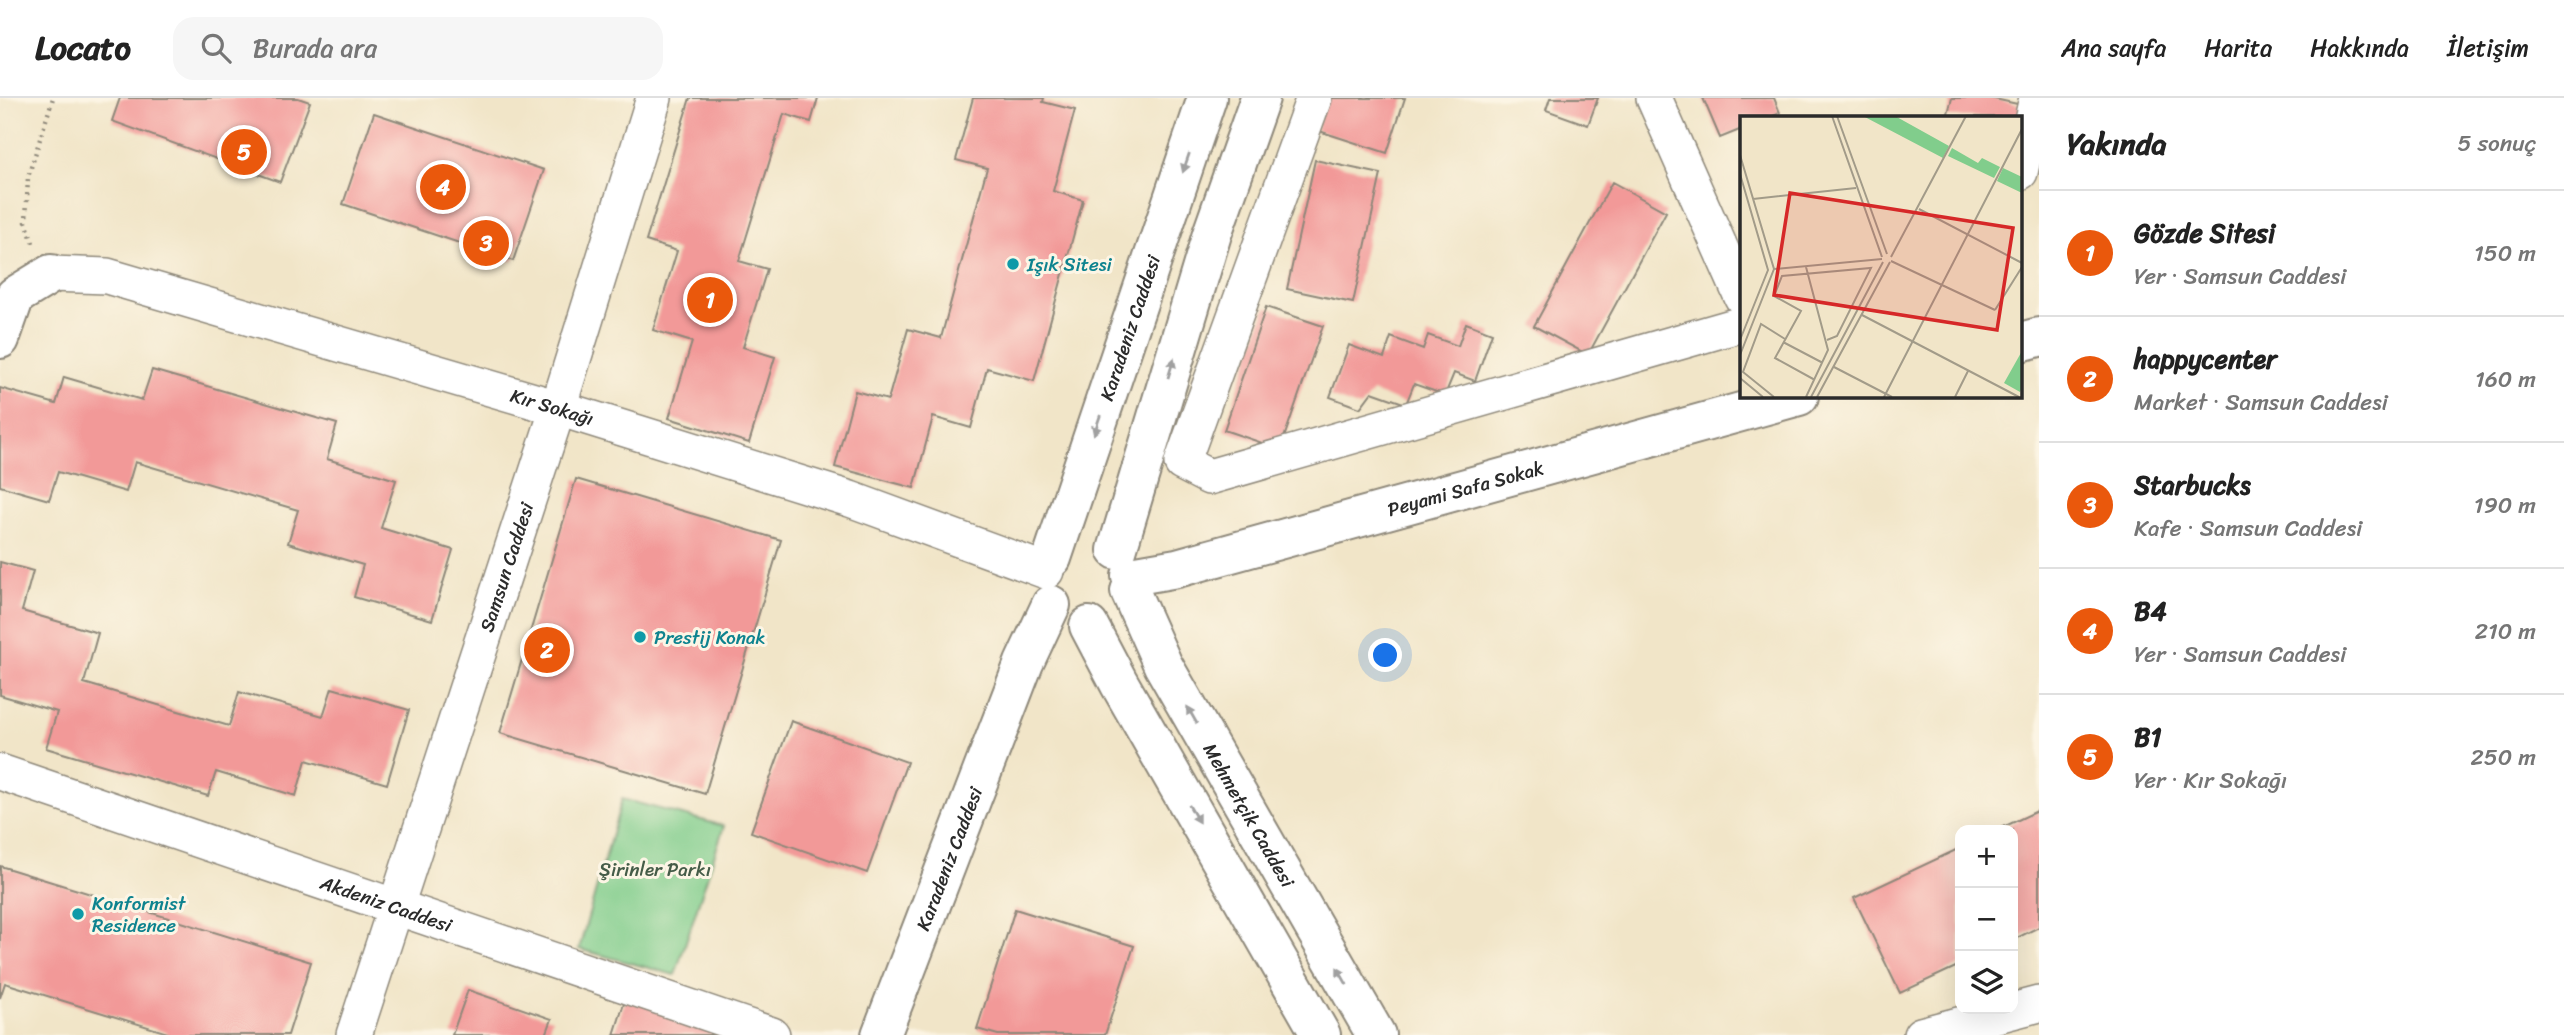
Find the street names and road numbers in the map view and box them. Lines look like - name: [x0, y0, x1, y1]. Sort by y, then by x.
- street label: Karadeniz Caddesi: [1090, 250, 1170, 405]
- street label: Kır Sokağı: [506, 379, 598, 435]
- street label: Peyami Safa Sokak: [1384, 451, 1548, 526]
- street label: Samsun Caddesi: [470, 497, 543, 636]
- street label: Mehmetçik Caddesi: [1194, 737, 1304, 894]
- street label: Karadeniz Caddesi: [907, 781, 992, 936]
- street label: Akdeniz Caddesi: [315, 866, 457, 942]

